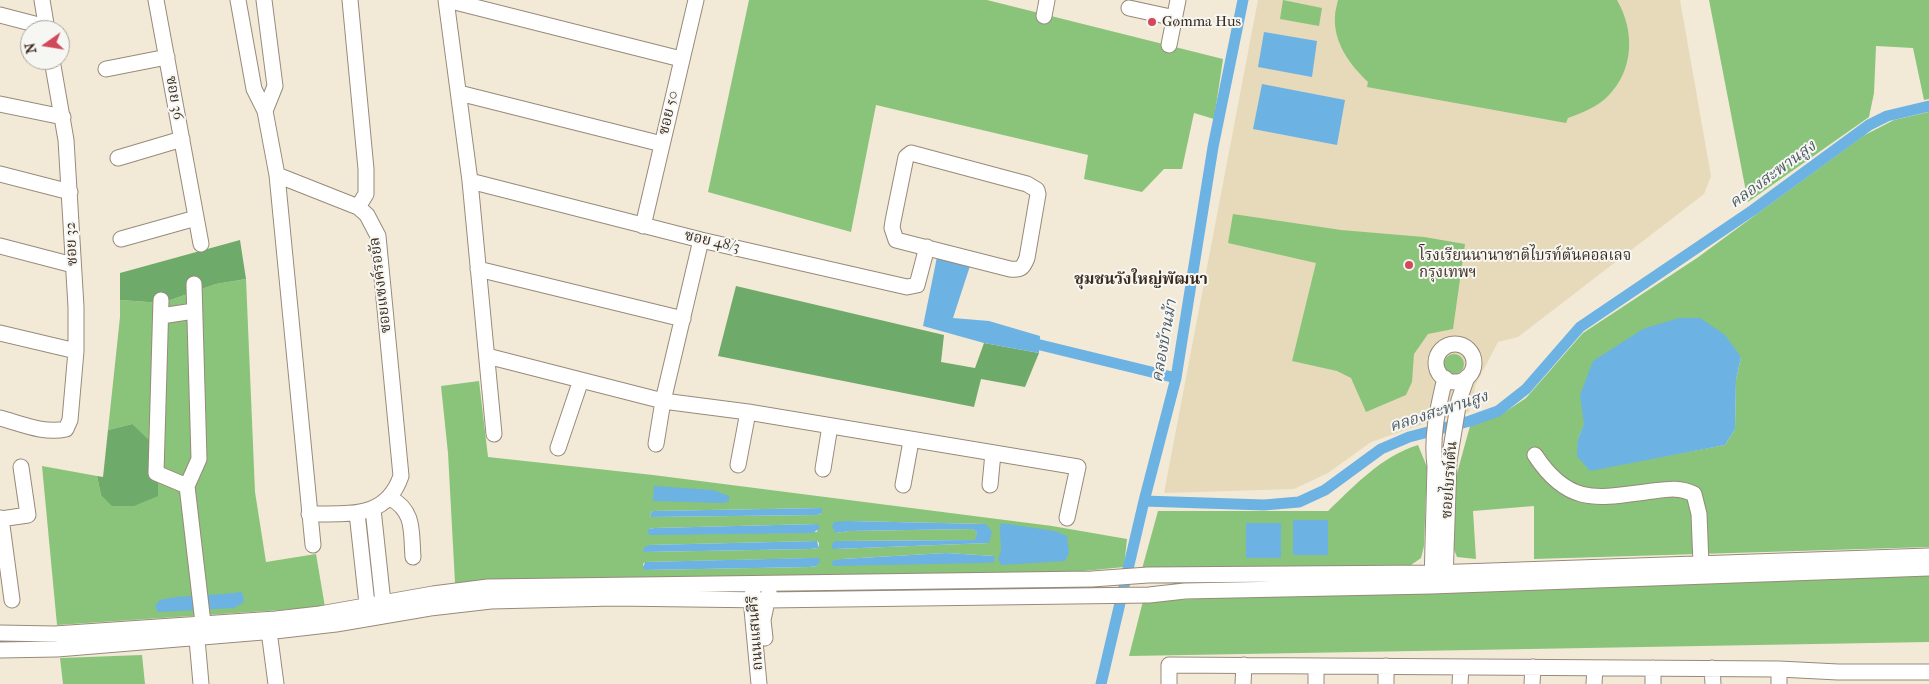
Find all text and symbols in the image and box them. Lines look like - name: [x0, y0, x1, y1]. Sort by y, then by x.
- place label: Gømma Hus: [1162, 13, 1241, 31]
- marker: Gømma Hus: [1146, 16, 1158, 28]
- north arrow: [20, 20, 70, 70]
- text: N: [21, 41, 40, 55]
- street label: ซอย 36: [161, 75, 187, 121]
- street label: ซอย 50: [655, 89, 683, 137]
- water label: คลองสะพานสูง: [1726, 137, 1820, 213]
- street label: ซอย 32: [62, 222, 82, 266]
- street label: ซอย 48/3: [683, 227, 741, 257]
- street label: ซอยแซงค์รอยัล: [366, 236, 396, 334]
- place label: โรงเรียนนานาชาติไบรท์ตันคอลเลจ กรุงเทพฯ: [1419, 247, 1631, 282]
- marker: โรงเรียนนานาชาติไบรท์ตันคอลเลจ กรุงเทพฯ: [1403, 259, 1415, 271]
- district label: ชุมชนวังใหญ่พัฒนา: [1074, 270, 1208, 290]
- water label: คลองบ้านม้า: [1148, 298, 1182, 384]
- water label: คลองสะพานสูง: [1387, 387, 1491, 437]
- street label: ซอยไบรท์ตัน: [1438, 440, 1462, 520]
- street label: ถนนแสนศิริ: [744, 595, 768, 671]

